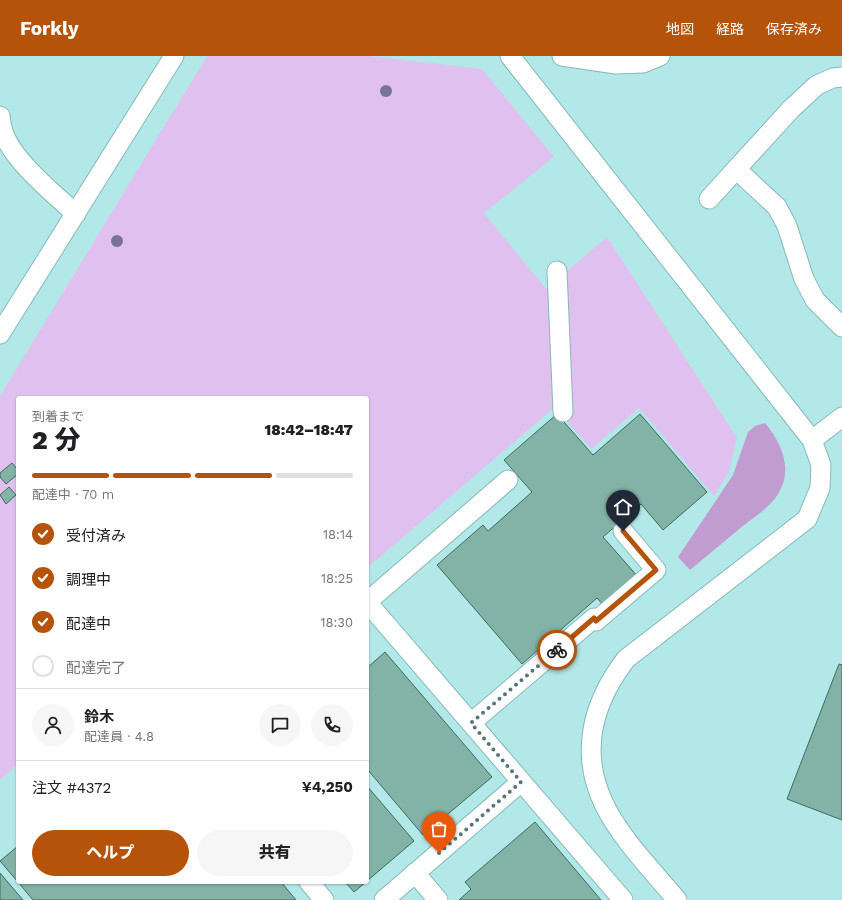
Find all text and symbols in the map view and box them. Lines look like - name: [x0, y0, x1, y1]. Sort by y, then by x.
- text: Forkly: [20, 17, 79, 40]
- text: 地図: [666, 21, 694, 37]
- text: 経路: [716, 21, 744, 37]
- text: 保存済み: [766, 21, 822, 37]
- text: 到着まで: [32, 409, 84, 424]
- text: 18:42–18:47: [265, 421, 353, 439]
- text: 2 分: [32, 425, 81, 455]
- text: 配達中 · 70 m: [32, 487, 114, 502]
- pin: [606, 490, 640, 531]
- icon: home: [612, 496, 634, 518]
- icon: check: [32, 523, 54, 545]
- text: 受付済み: [66, 527, 126, 545]
- text: 18:14: [323, 527, 353, 542]
- icon: check: [32, 567, 54, 589]
- text: 調理中: [66, 571, 111, 589]
- text: 18:25: [321, 571, 353, 586]
- icon: check: [32, 611, 54, 633]
- text: 配達中: [66, 615, 111, 633]
- text: 18:30: [320, 615, 353, 630]
- courier: [537, 630, 577, 670]
- icon: bike: [546, 639, 568, 661]
- text: 配達完了: [66, 659, 126, 677]
- button: person: [32, 704, 74, 746]
- button: chat: [259, 704, 301, 746]
- button: phone: [311, 704, 353, 746]
- text: 鈴木: [84, 708, 114, 726]
- text: 配達員 · 4.8: [84, 729, 154, 744]
- text: ¥4,250: [302, 778, 353, 796]
- text: 注文 #4372: [32, 779, 111, 797]
- pin: [422, 812, 456, 853]
- icon: bag: [428, 818, 450, 840]
- button: ヘルプ: [32, 830, 189, 876]
- button: 共有: [197, 830, 353, 876]

